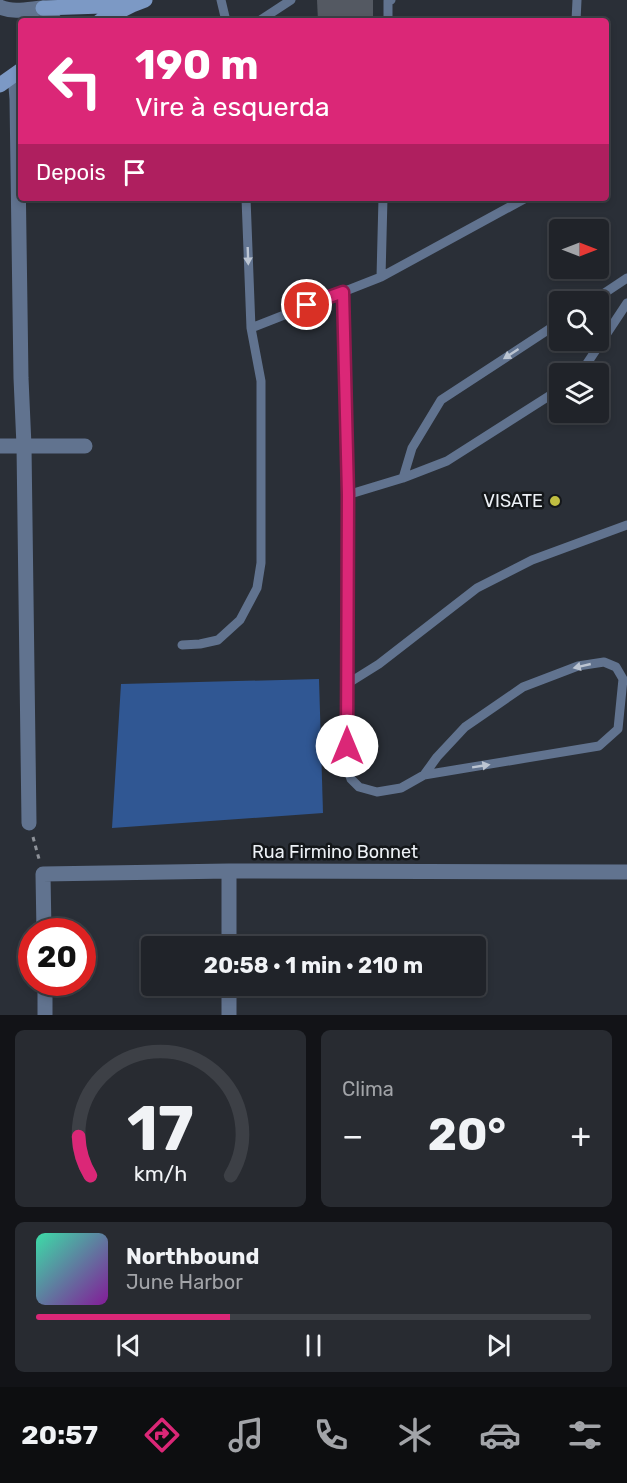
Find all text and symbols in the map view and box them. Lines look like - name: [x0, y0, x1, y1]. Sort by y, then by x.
- text: 190 m: [135, 40, 259, 90]
- icon: left: [36, 42, 114, 120]
- text: Vire à esquerda: [135, 91, 330, 123]
- icon: arrive: [118, 156, 151, 189]
- text: Depois: [36, 159, 106, 186]
- north arrow: [549, 219, 609, 279]
- map controls: [549, 219, 609, 423]
- one-way arrow: [244, 247, 253, 266]
- pin: [281, 279, 332, 330]
- icon: arrive: [290, 288, 323, 321]
- button: search: [549, 291, 609, 351]
- one-way arrow: [503, 348, 519, 360]
- button: layers: [549, 363, 609, 423]
- place label: VISATE: [483, 490, 543, 512]
- marker: VISATE: [548, 494, 562, 508]
- one-way arrow: [572, 662, 591, 671]
- position arrow: [315, 714, 379, 778]
- one-way arrow: [472, 761, 491, 770]
- street label: Rua Firmino Bonnet: [252, 841, 418, 863]
- speed limit sign: 20: [18, 918, 96, 996]
- text: 20:58 · 1 min · 210 m: [204, 952, 423, 979]
- text: Clima: [342, 1077, 394, 1101]
- text: 17: [127, 1092, 194, 1166]
- text: 20°: [428, 1108, 506, 1161]
- text: −: [342, 1116, 363, 1155]
- text: +: [570, 1116, 591, 1155]
- text: km/h: [134, 1161, 187, 1186]
- text: Northbound: [126, 1243, 259, 1270]
- text: June Harbor: [126, 1270, 243, 1294]
- icon: previous: [112, 1329, 145, 1362]
- icon: pause: [297, 1329, 330, 1362]
- icon: next: [482, 1329, 515, 1362]
- icon: directions: [141, 1414, 183, 1456]
- icon: music: [225, 1414, 267, 1456]
- icon: phone: [310, 1414, 352, 1456]
- icon: climate: [394, 1414, 436, 1456]
- icon: car: [479, 1414, 521, 1456]
- icon: filters: [564, 1414, 606, 1456]
- text: 20:57: [21, 1419, 98, 1451]

